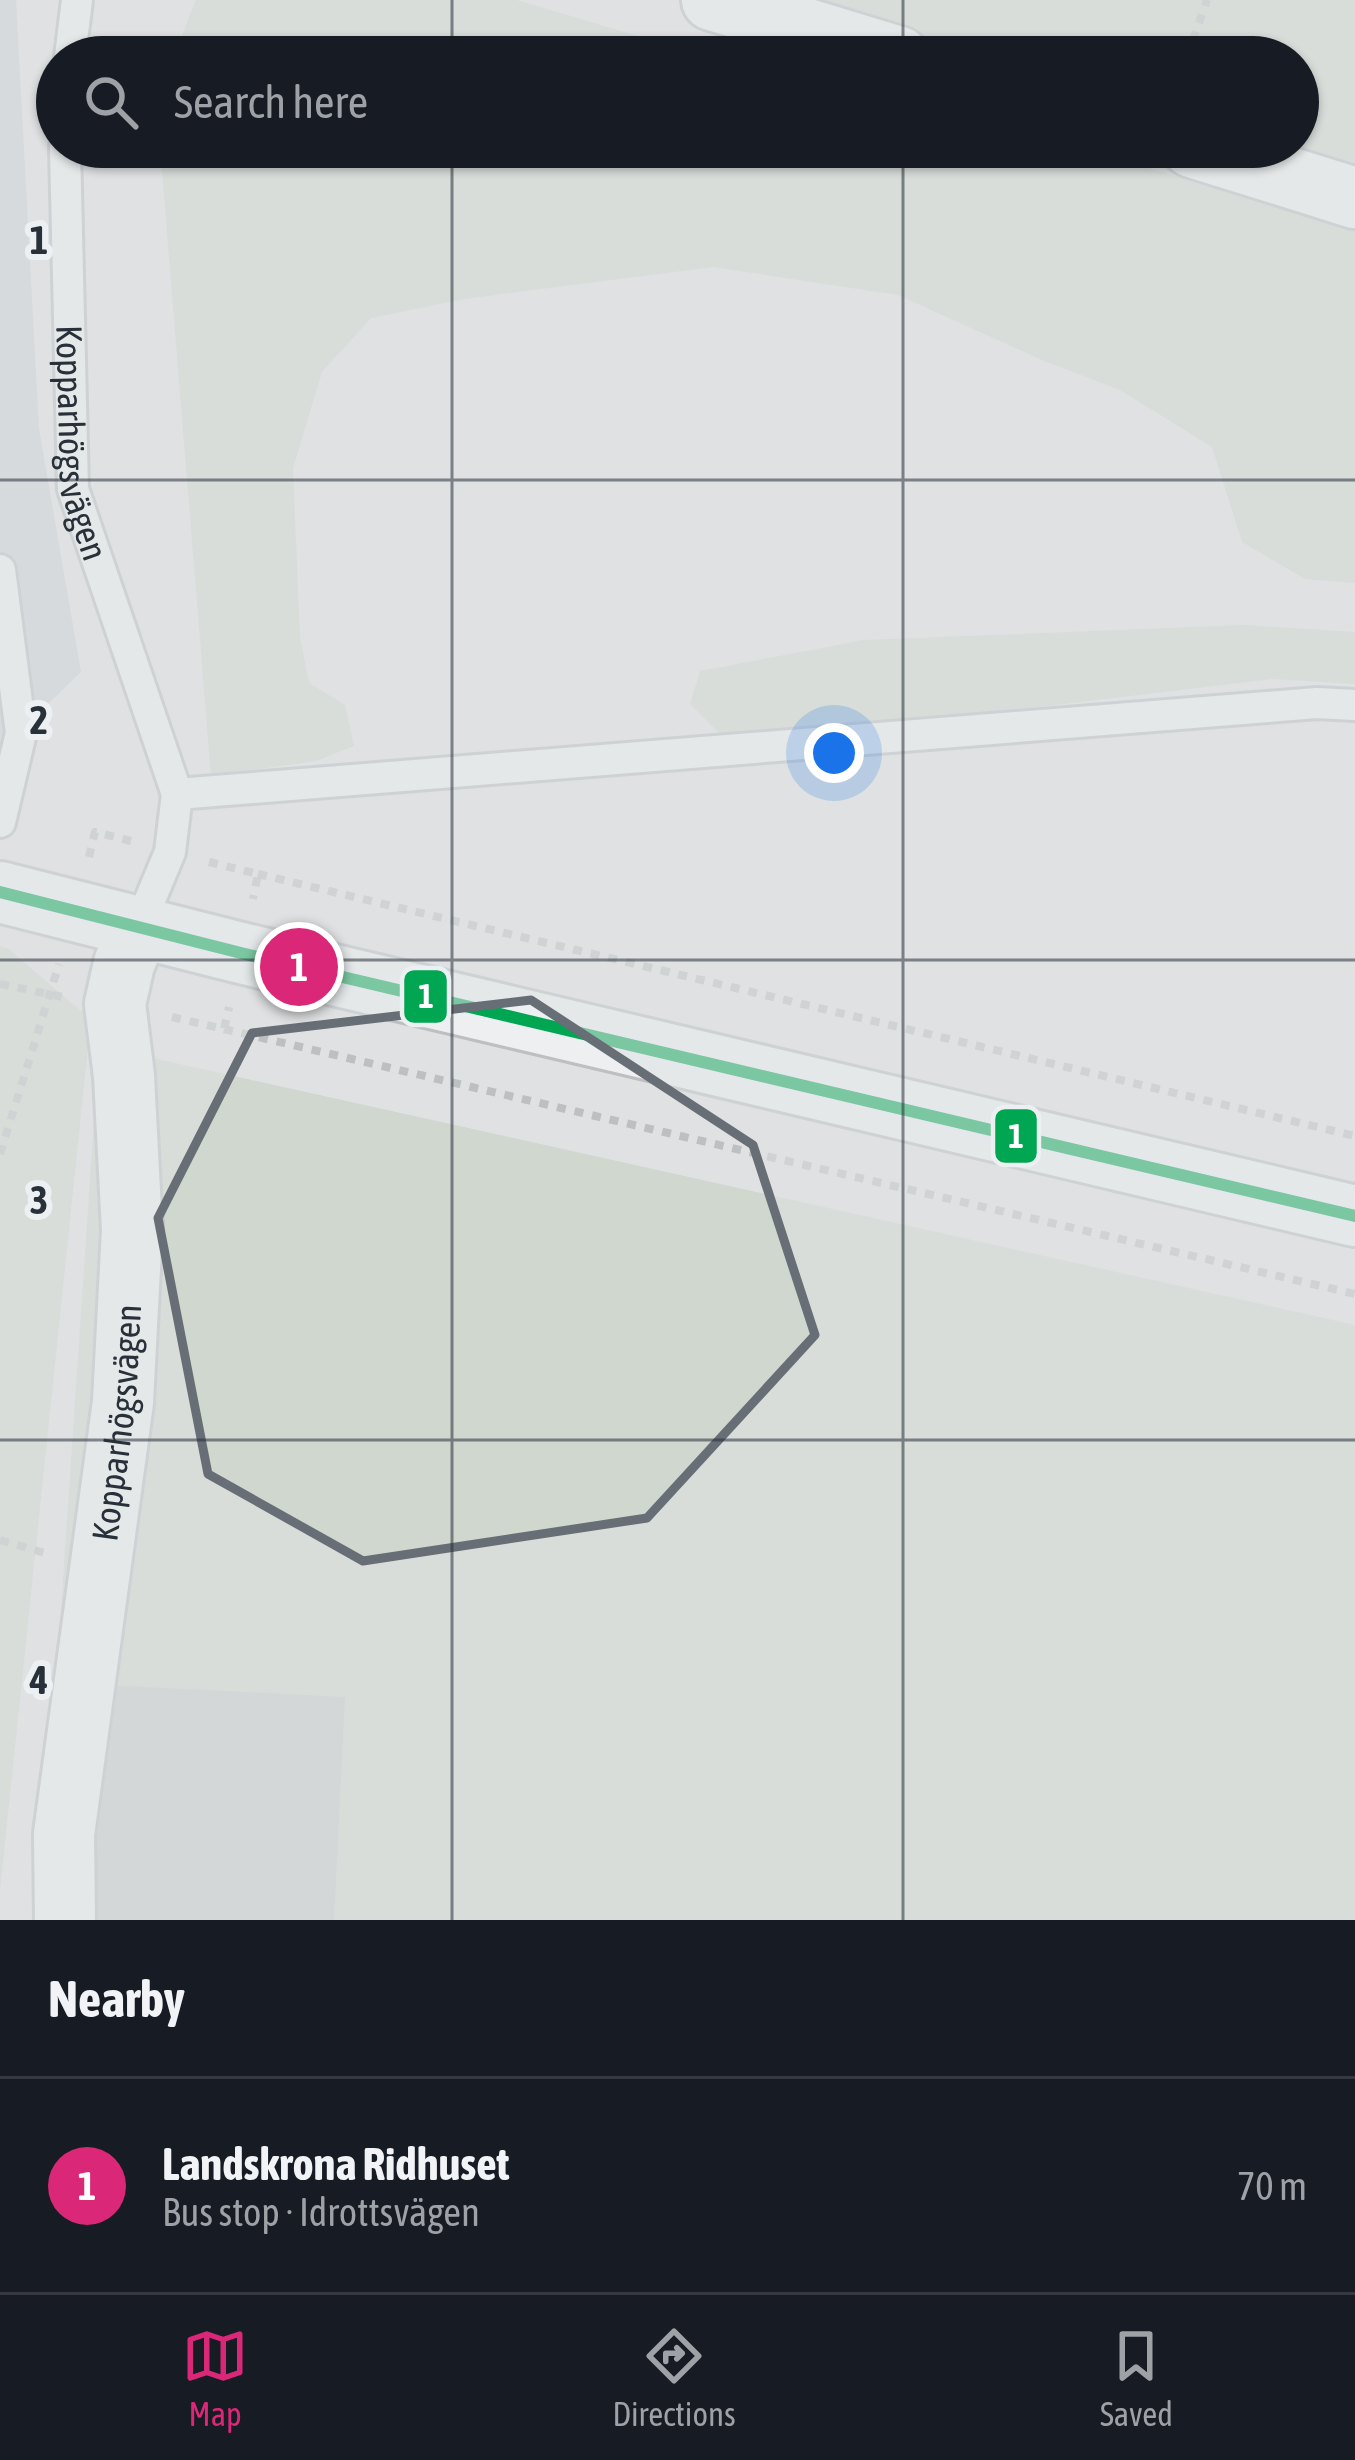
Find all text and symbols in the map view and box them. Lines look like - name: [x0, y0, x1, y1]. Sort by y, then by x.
- search box: [36, 36, 1319, 168]
- icon: search: [78, 69, 144, 135]
- text: Search here: [174, 76, 368, 128]
- text: 1: [30, 218, 48, 262]
- street label: Kopparhögsvägen: [48, 325, 117, 566]
- text: 2: [30, 698, 48, 742]
- your location: [804, 723, 864, 783]
- pin: 1: [260, 922, 338, 1012]
- line badge: 1: [402, 968, 449, 1025]
- text: 1: [418, 977, 434, 1015]
- line badge: 1: [993, 1107, 1039, 1165]
- text: 1: [1008, 1117, 1024, 1155]
- text: 3: [30, 1178, 48, 1222]
- street label: Kopparhögsvägen: [83, 1303, 149, 1543]
- text: 4: [29, 1658, 48, 1702]
- text: Nearby: [48, 1969, 185, 2028]
- text: Landskrona Ridhuset: [162, 2138, 510, 2190]
- text: 1: [78, 2164, 96, 2208]
- text: 70 m: [1237, 2164, 1307, 2208]
- text: Bus stop · Idrottsvägen: [162, 2190, 480, 2234]
- tab: Map: [182, 2323, 248, 2433]
- tab: Directions: [612, 2323, 736, 2433]
- tab: Saved: [1100, 2323, 1173, 2433]

